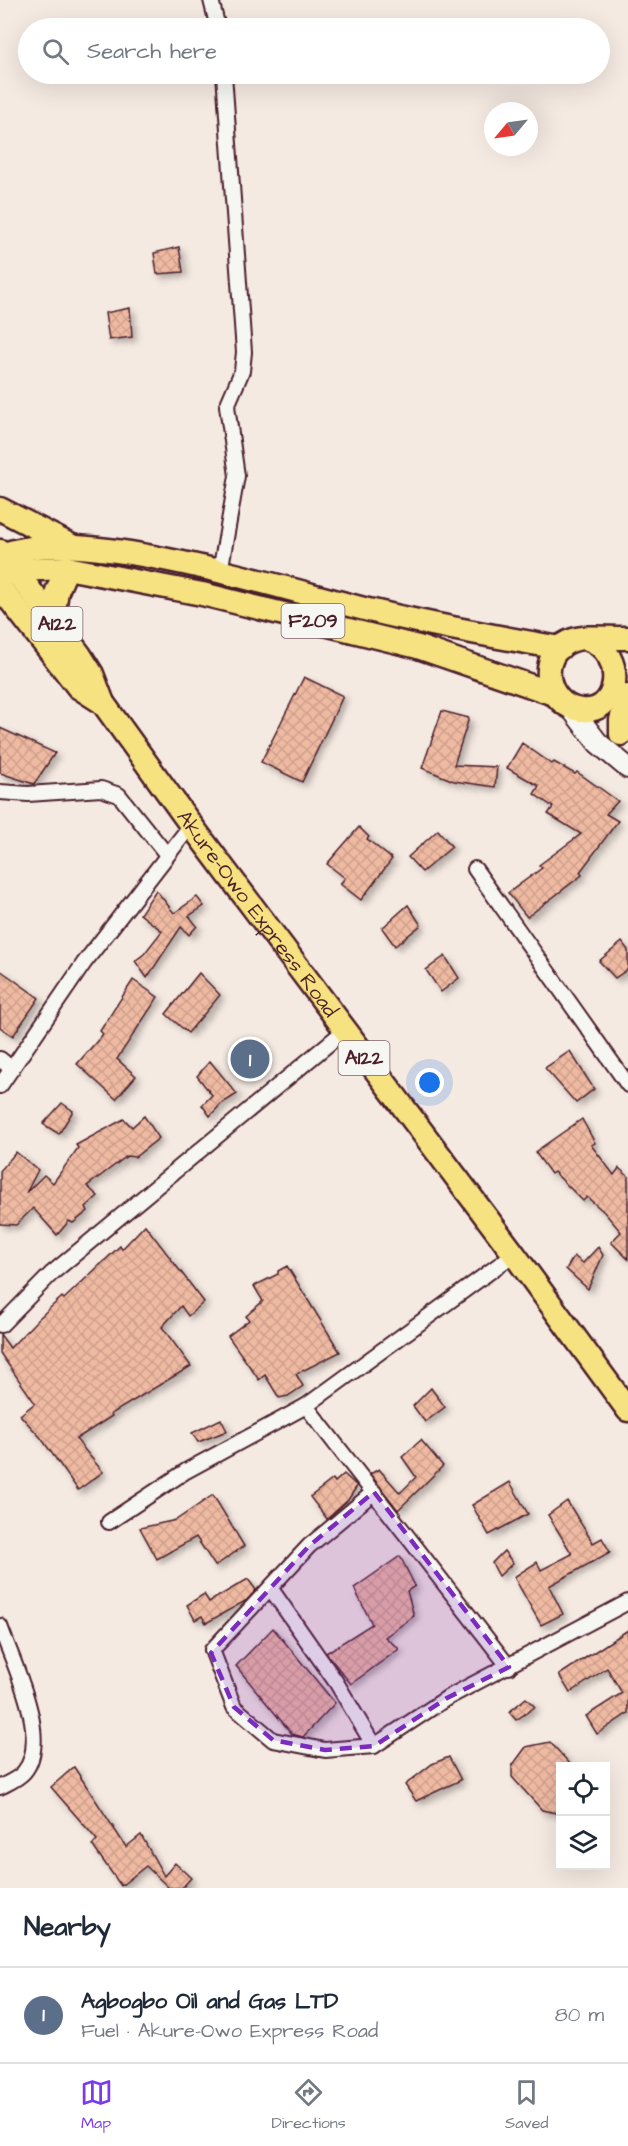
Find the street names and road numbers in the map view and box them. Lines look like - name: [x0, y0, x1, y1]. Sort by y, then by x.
- road number: F209: [282, 604, 344, 638]
- road number: A122: [32, 607, 82, 641]
- street label: Akure-Owo Express Road: [170, 804, 345, 1023]
- road number: A122: [338, 1041, 389, 1075]

